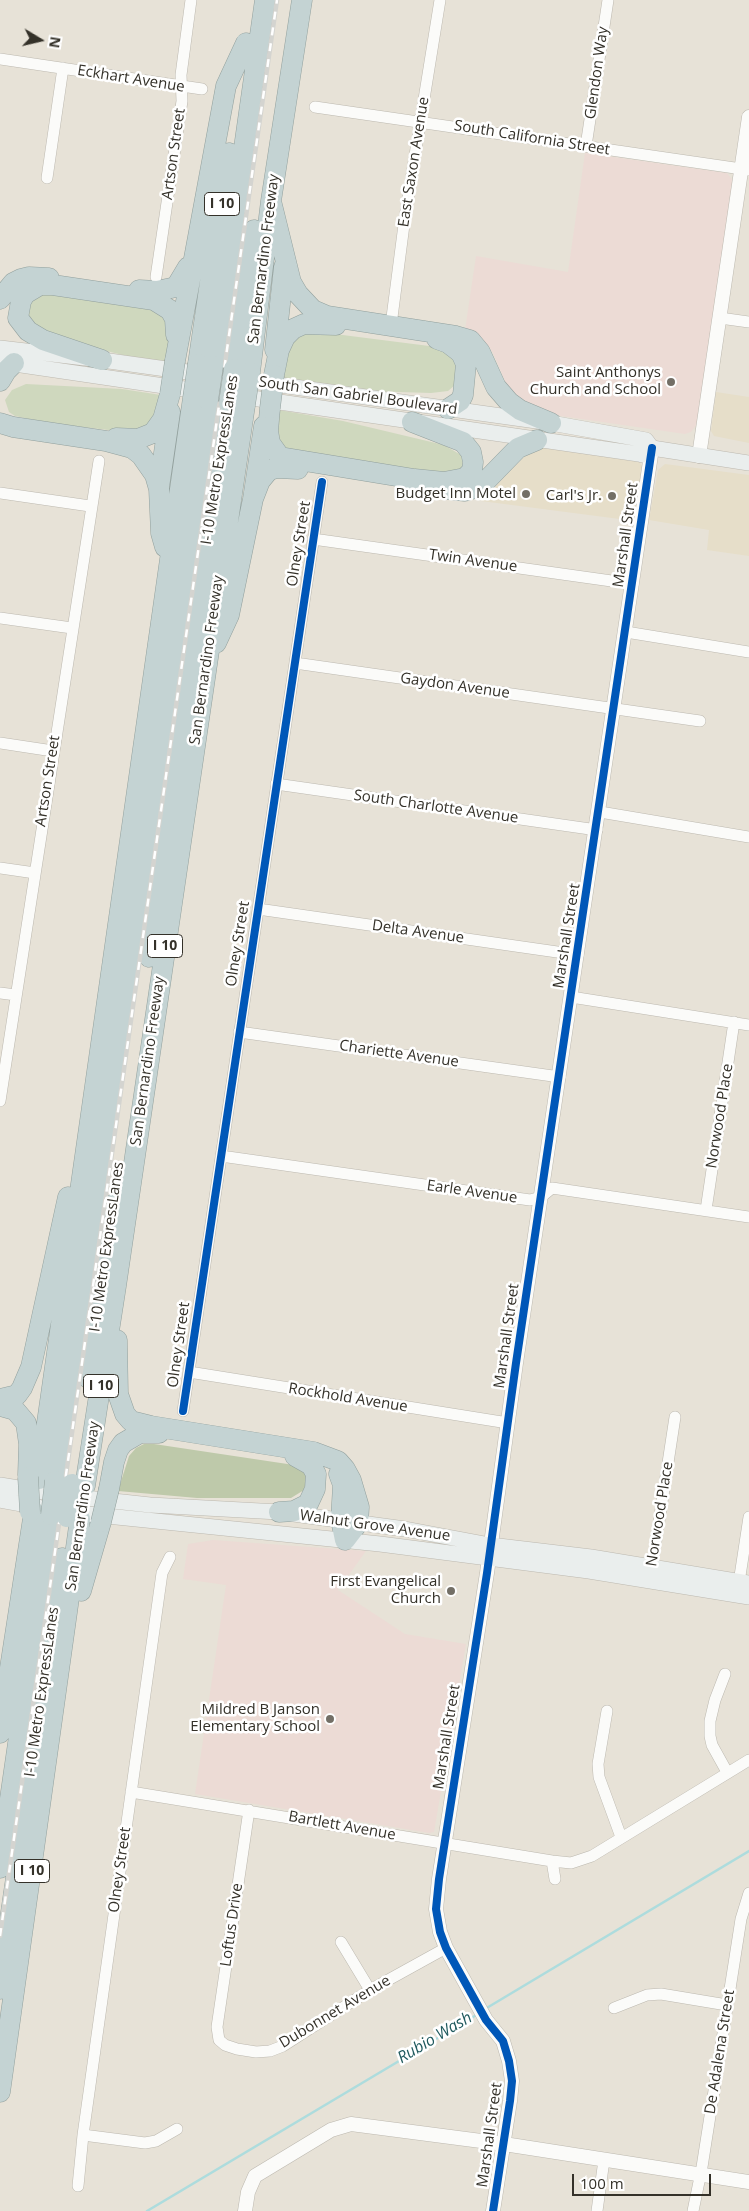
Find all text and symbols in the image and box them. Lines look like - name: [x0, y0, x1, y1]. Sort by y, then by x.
- north arrow: [15, 15, 65, 65]
- street label: Glendon Way: [582, 26, 612, 120]
- text: N: [45, 35, 66, 50]
- street label: Eckhart Avenue: [76, 62, 186, 96]
- street label: East Saxon Avenue: [395, 95, 433, 229]
- street label: Artson Street: [159, 107, 189, 201]
- street label: South California Street: [453, 117, 611, 159]
- street label: San Bernardino Freeway: [245, 173, 283, 345]
- road number: I 10: [204, 192, 240, 215]
- place label: Saint Anthonys Church and School: [530, 364, 661, 399]
- street label: South San Gabriel Boulevard: [258, 373, 458, 419]
- street label: I-10 Metro ExpressLanes: [198, 374, 242, 546]
- marker: Saint Anthonys Church and School: [665, 376, 677, 388]
- street label: Marshall Street: [610, 481, 642, 589]
- place label: Budget Inn Motel: [396, 485, 516, 503]
- place label: Carl's Jr.: [546, 487, 602, 505]
- marker: Budget Inn Motel: [520, 488, 532, 500]
- marker: Carl's Jr.: [606, 490, 618, 502]
- street label: Olney Street: [283, 500, 315, 588]
- street label: Twin Avenue: [428, 546, 518, 576]
- street label: San Bernardino Freeway: [186, 574, 228, 746]
- street label: Gaydon Avenue: [399, 669, 511, 703]
- street label: Artson Street: [32, 734, 64, 828]
- street label: South Charlotte Avenue: [353, 787, 519, 827]
- street label: Marshall Street: [550, 882, 584, 990]
- street label: Olney Street: [222, 900, 254, 988]
- street label: Delta Avenue: [371, 917, 465, 947]
- road number: I 10: [148, 934, 182, 958]
- street label: San Bernardino Freeway: [127, 975, 169, 1147]
- street label: Chariette Avenue: [338, 1037, 460, 1071]
- street label: Norwood Place: [703, 1062, 737, 1170]
- street label: I-10 Metro ExpressLanes: [86, 1161, 128, 1333]
- street label: Earle Avenue: [426, 1177, 518, 1207]
- street label: Marshall Street: [491, 1282, 523, 1390]
- street label: Olney Street: [164, 1301, 194, 1389]
- road number: I 10: [84, 1374, 118, 1398]
- street label: Rockhold Avenue: [287, 1380, 409, 1416]
- street label: San Bernardino Freeway: [62, 1420, 104, 1592]
- street label: Norwood Place: [643, 1460, 677, 1568]
- street label: Walnut Grove Avenue: [299, 1507, 451, 1545]
- place label: First Evangelical Church: [330, 1573, 441, 1608]
- marker: First Evangelical Church: [445, 1585, 457, 1597]
- street label: I-10 Metro ExpressLanes: [21, 1606, 63, 1778]
- street label: Marshall Street: [430, 1683, 464, 1791]
- place label: Mildred B Janson Elementary School: [190, 1701, 320, 1736]
- marker: Mildred B Janson Elementary School: [324, 1713, 336, 1725]
- street label: Bartlett Avenue: [287, 1808, 397, 1844]
- street label: Olney Street: [105, 1826, 135, 1914]
- road number: I 10: [15, 1860, 50, 1882]
- street label: Loftus Drive: [217, 1882, 247, 1968]
- street label: Dubonnet Avenue: [276, 1972, 394, 2052]
- street label: De Adalena Street: [701, 1988, 739, 2116]
- water label: Rubio Wash: [394, 2008, 476, 2068]
- street label: Marshall Street: [474, 2081, 506, 2189]
- scale bar: [574, 2164, 713, 2196]
- text: 100 m: [580, 2173, 624, 2193]

